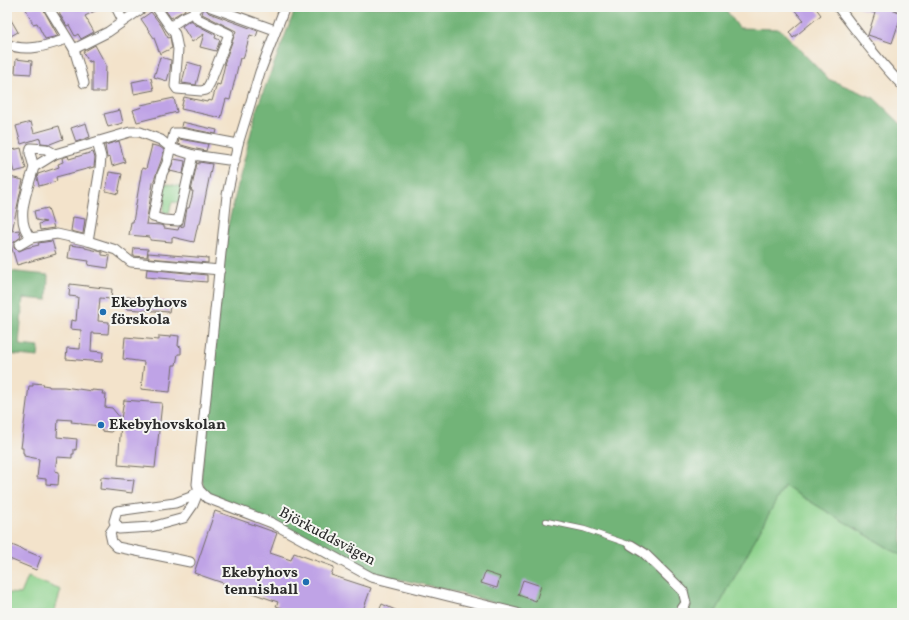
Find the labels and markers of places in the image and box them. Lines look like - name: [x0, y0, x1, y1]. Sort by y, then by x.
- place label: Ekebyhovs förskola: [111, 293, 187, 331]
- marker: Ekebyhovs förskola: [98, 307, 108, 317]
- place label: Ekebyhovskolan: [109, 415, 226, 436]
- marker: Ekebyhovskolan: [96, 420, 106, 430]
- place label: Ekebyhovs tennishall: [222, 563, 298, 601]
- marker: Ekebyhovs tennishall: [301, 577, 311, 587]

